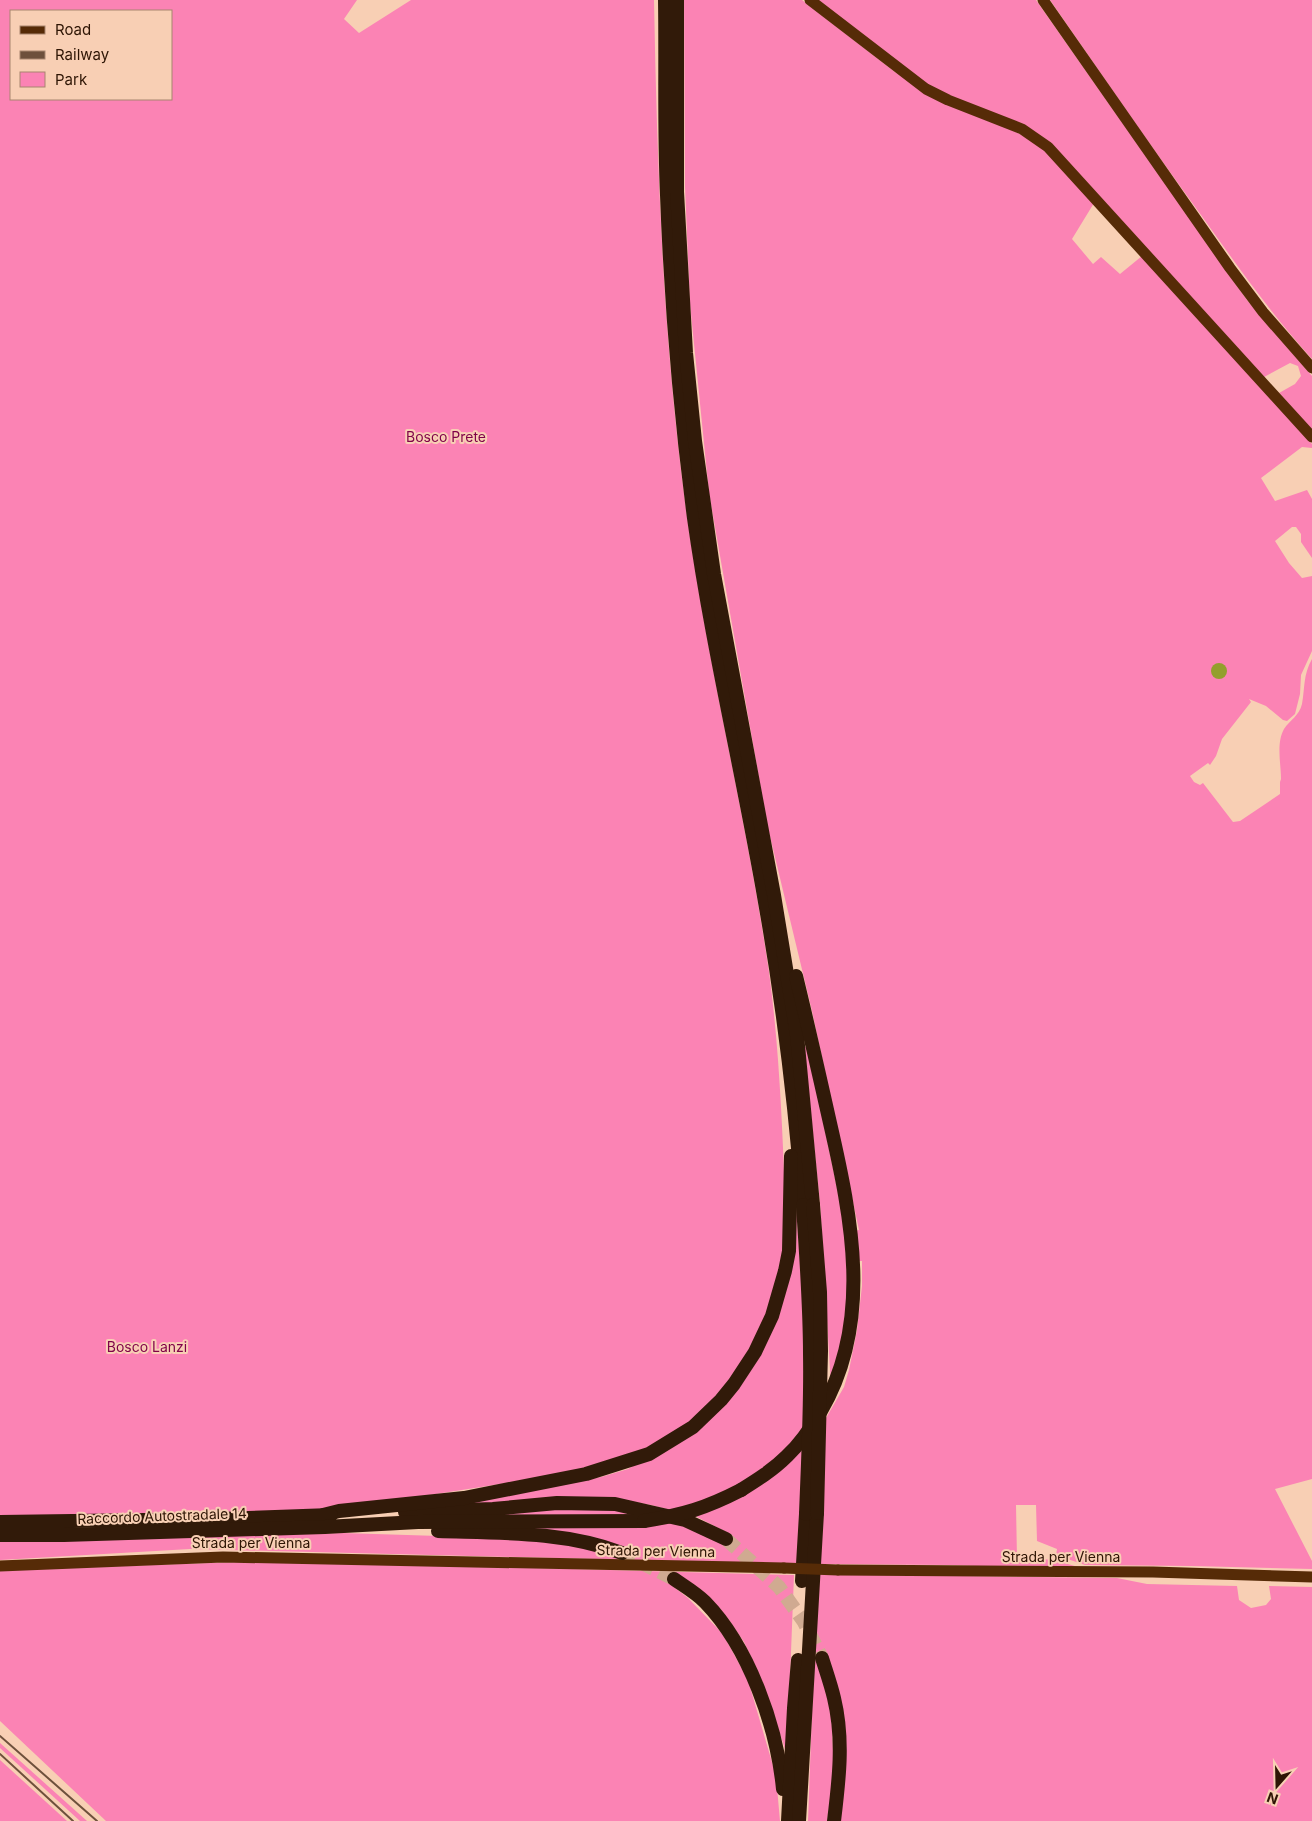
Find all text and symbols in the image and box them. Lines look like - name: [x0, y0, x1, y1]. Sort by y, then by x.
- legend: [10, 10, 172, 100]
- text: Road: [55, 20, 91, 39]
- text: Railway: [55, 45, 110, 64]
- text: Park: [55, 70, 88, 89]
- park label: Bosco Prete: [406, 428, 486, 445]
- park label: Bosco Lanzi: [107, 1338, 187, 1355]
- street label: Raccordo Autostradale 14: [77, 1504, 247, 1527]
- street label: Strada per Vienna: [192, 1534, 310, 1551]
- street label: Strada per Vienna: [597, 1541, 715, 1560]
- street label: Strada per Vienna: [1002, 1548, 1120, 1565]
- north arrow: [1252, 1761, 1302, 1811]
- text: N: [1264, 1789, 1280, 1808]

